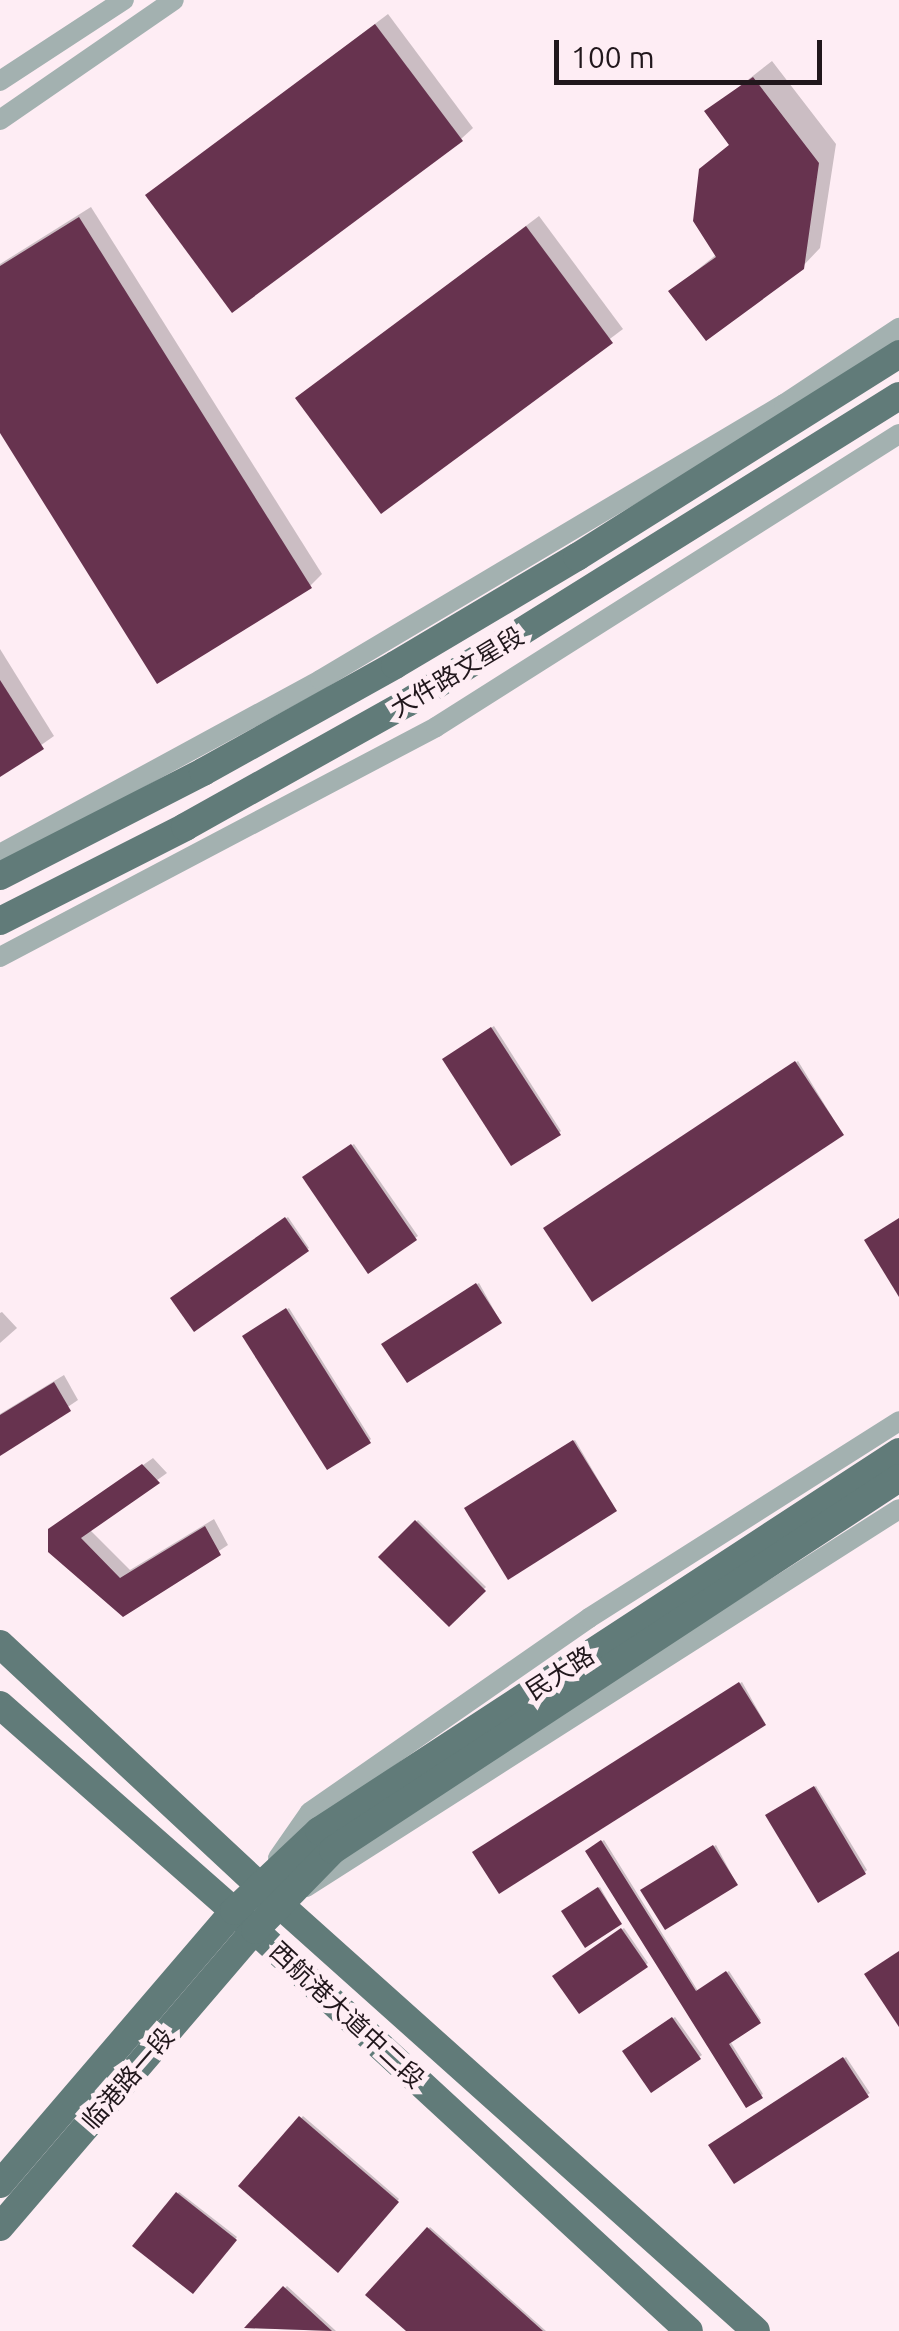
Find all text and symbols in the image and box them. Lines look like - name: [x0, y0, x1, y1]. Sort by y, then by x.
- scale bar: [559, 20, 826, 82]
- text: 100 m: [571, 40, 655, 74]
- street label: 大件路文星段: [385, 621, 529, 723]
- street label: 民大路: [520, 1640, 600, 1706]
- street label: 西航港大道中二段: [264, 1936, 430, 2094]
- street label: 临港路一段: [76, 2022, 180, 2136]

